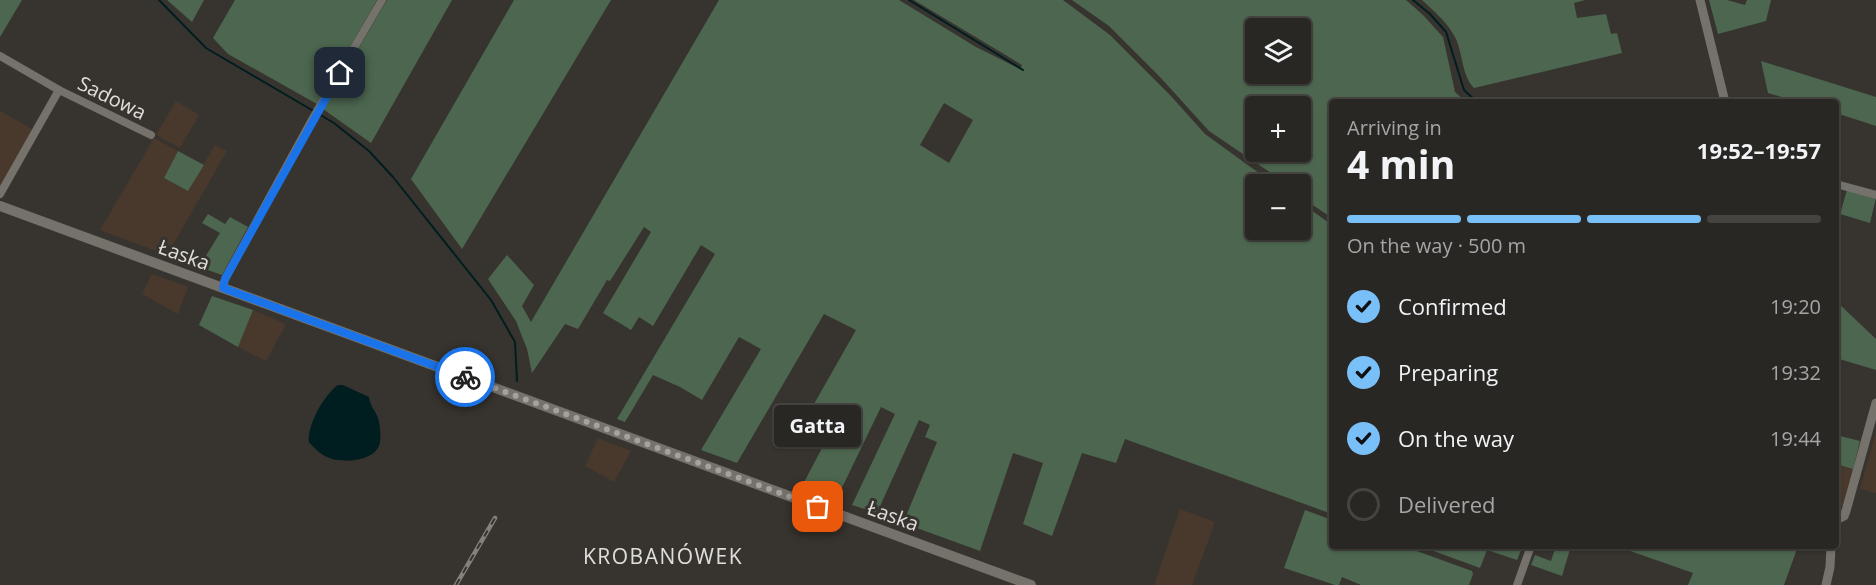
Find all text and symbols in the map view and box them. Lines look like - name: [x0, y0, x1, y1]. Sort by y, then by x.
- map controls: [1245, 18, 1311, 240]
- button: layers: [1245, 18, 1311, 84]
- pin: [314, 47, 365, 98]
- icon: home: [323, 56, 356, 89]
- street label: Sadowa: [74, 69, 151, 126]
- button: +: [1245, 96, 1311, 162]
- text: Arriving in: [1347, 114, 1442, 141]
- text: 19:52–19:57: [1697, 135, 1821, 165]
- text: 4 min: [1347, 137, 1455, 190]
- button: −: [1245, 174, 1311, 240]
- text: On the way · 500 m: [1347, 232, 1526, 259]
- street label: Łaska: [155, 233, 214, 276]
- icon: check: [1347, 290, 1380, 323]
- text: Confirmed: [1398, 291, 1507, 321]
- text: 19:20: [1770, 293, 1821, 320]
- courier: [435, 347, 495, 407]
- icon: check: [1347, 356, 1380, 389]
- text: Preparing: [1398, 357, 1498, 387]
- text: 19:32: [1770, 359, 1821, 386]
- icon: bike: [449, 361, 482, 394]
- callout: Gatta: [774, 405, 862, 447]
- text: Gatta: [789, 412, 846, 439]
- icon: check: [1347, 422, 1380, 455]
- text: On the way: [1398, 423, 1514, 453]
- text: 19:44: [1770, 425, 1821, 452]
- pin: [792, 481, 843, 532]
- text: Delivered: [1398, 489, 1496, 519]
- icon: bag: [801, 490, 834, 523]
- street label: Łaska: [864, 494, 923, 537]
- district label: KROBANÓWEK: [583, 542, 743, 570]

